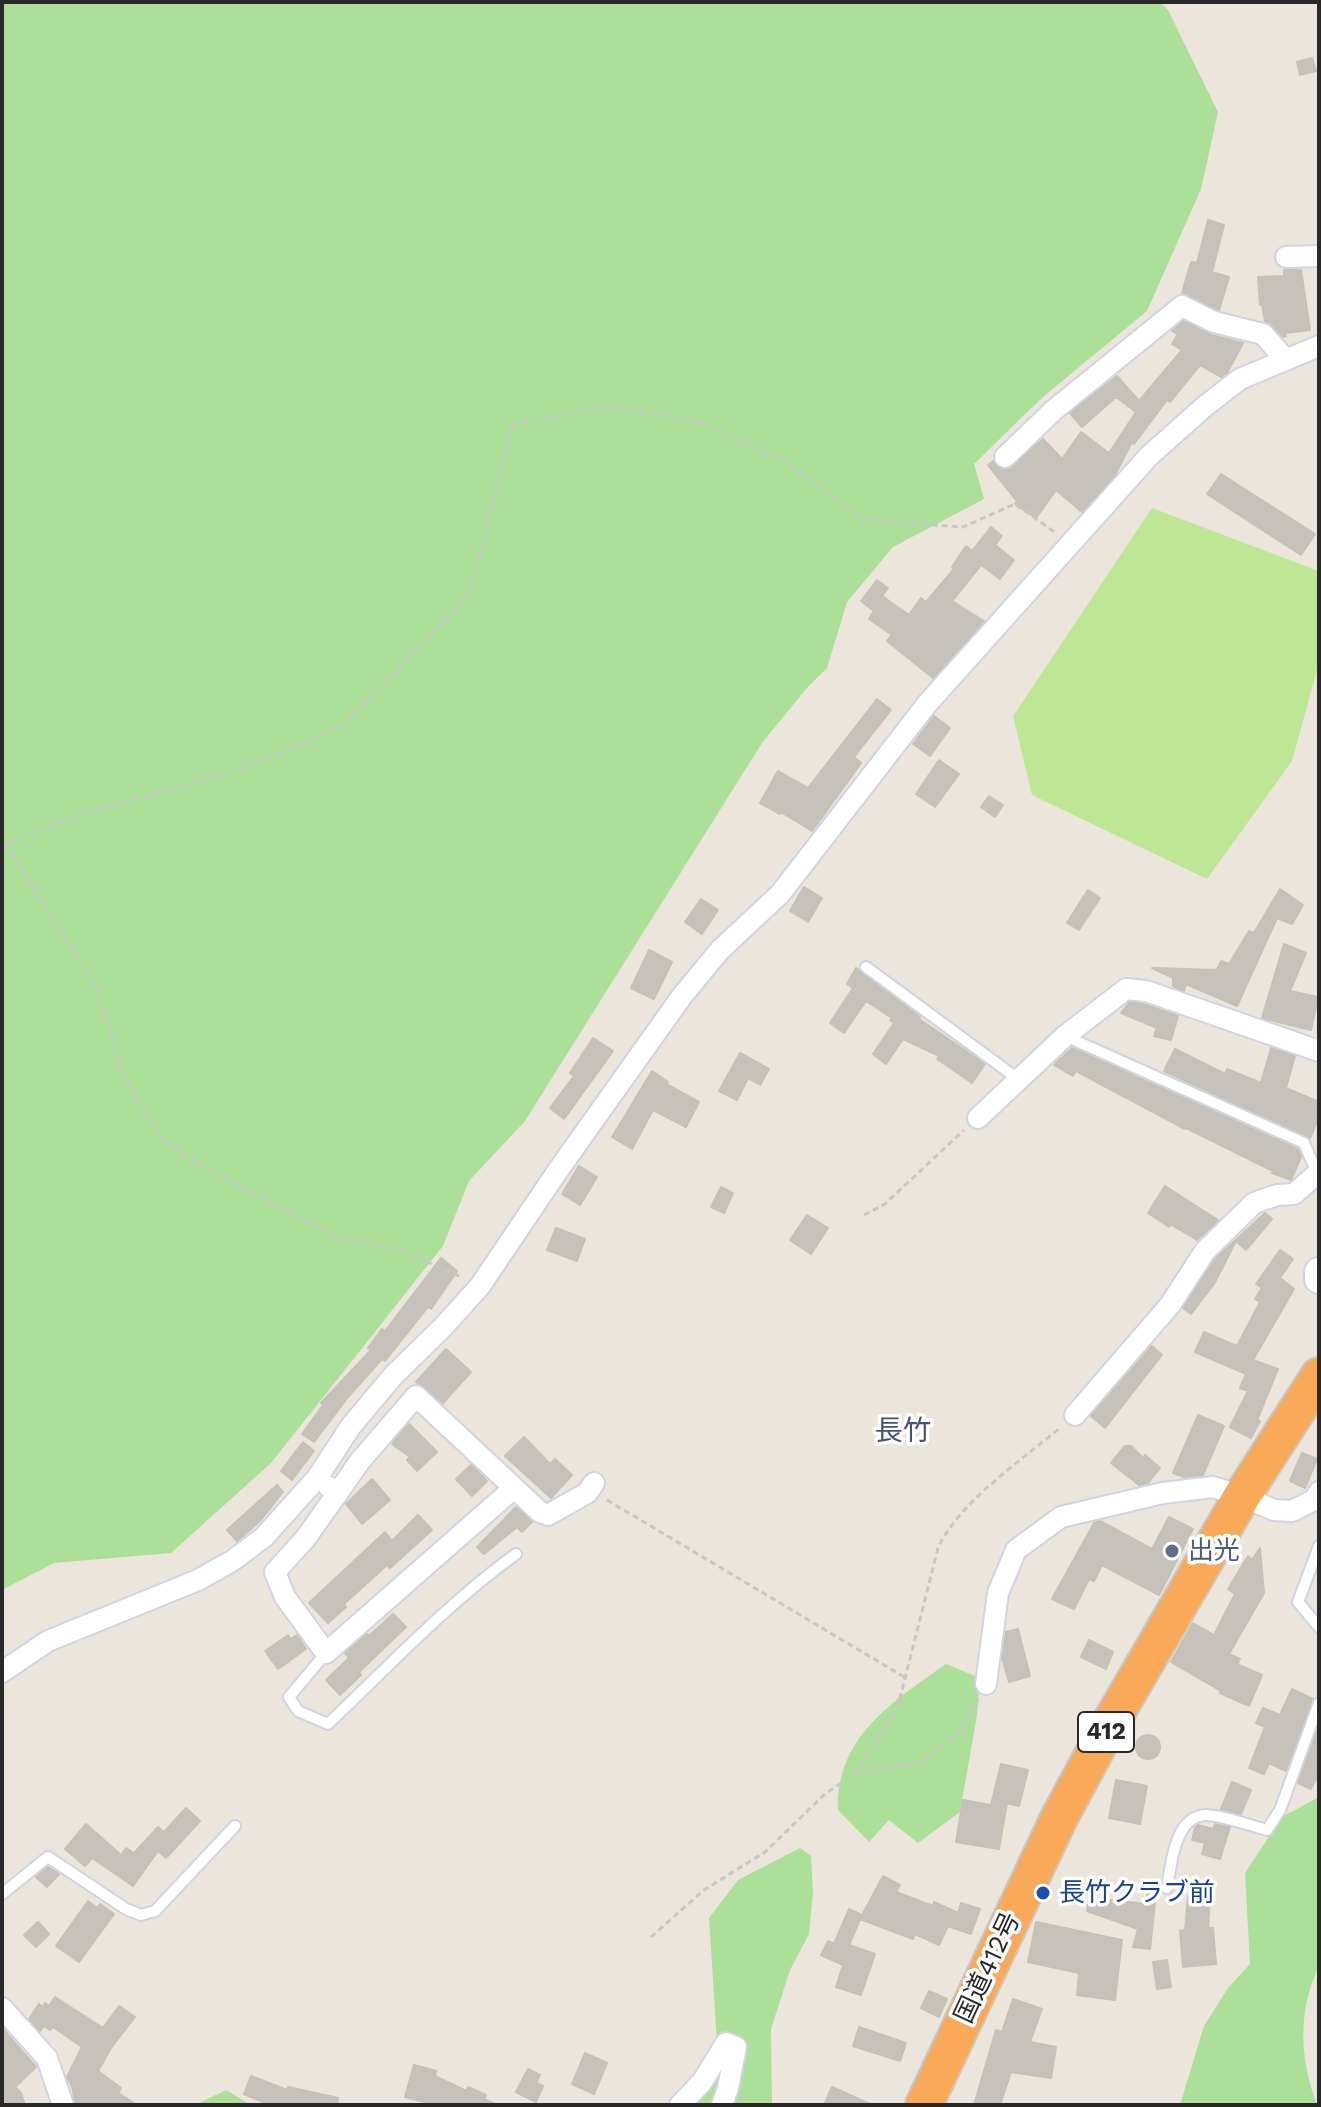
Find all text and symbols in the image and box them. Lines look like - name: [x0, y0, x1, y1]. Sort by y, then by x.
- district label: 長竹: [875, 1415, 931, 1449]
- place label: 出光: [1188, 1535, 1240, 1567]
- marker: 出光: [1163, 1542, 1181, 1560]
- road number: 412: [1078, 1712, 1134, 1752]
- place label: 長竹クラブ前: [1059, 1877, 1215, 1909]
- marker: 長竹クラブ前: [1034, 1884, 1052, 1902]
- street label: 国道412号: [949, 1908, 1027, 2028]

